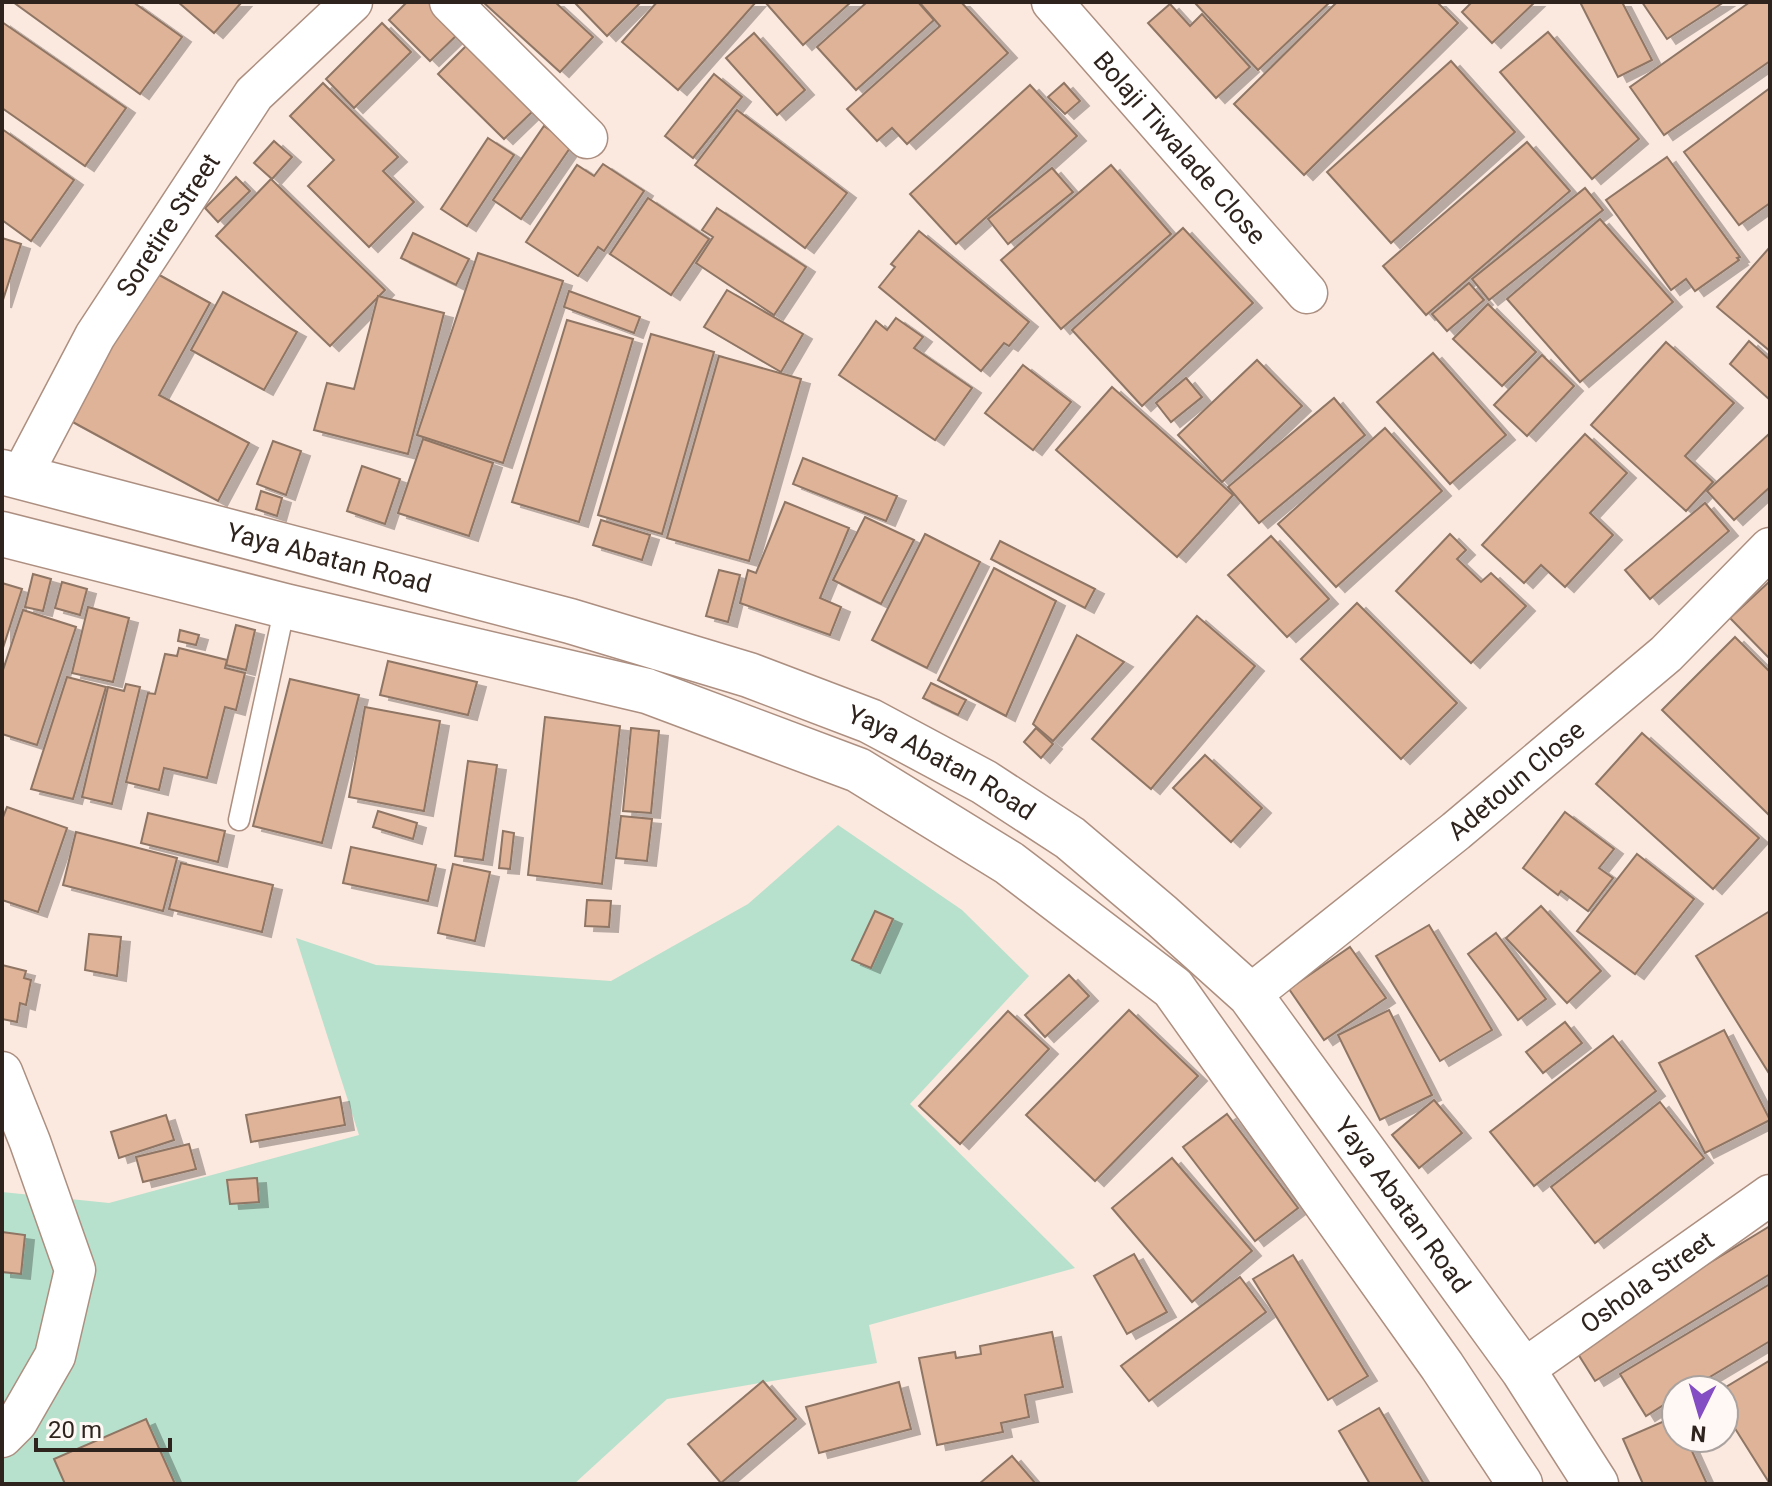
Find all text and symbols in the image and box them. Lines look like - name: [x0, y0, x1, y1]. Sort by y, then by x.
- street label: Bolaji Tiwalade Close: [1087, 45, 1272, 250]
- street label: Soretire Street: [110, 148, 226, 302]
- street label: Yaya Abatan Road: [223, 517, 434, 599]
- street label: Yaya Abatan Road: [843, 699, 1041, 826]
- street label: Adetoun Close: [1442, 714, 1590, 846]
- street label: Yaya Abatan Road: [1329, 1111, 1477, 1299]
- street label: Oshola Street: [1575, 1225, 1719, 1339]
- north arrow: [1660, 1374, 1740, 1454]
- scale bar: [36, 1402, 170, 1452]
- text: 20 m: [48, 1416, 102, 1444]
- text: N: [1689, 1420, 1707, 1447]

